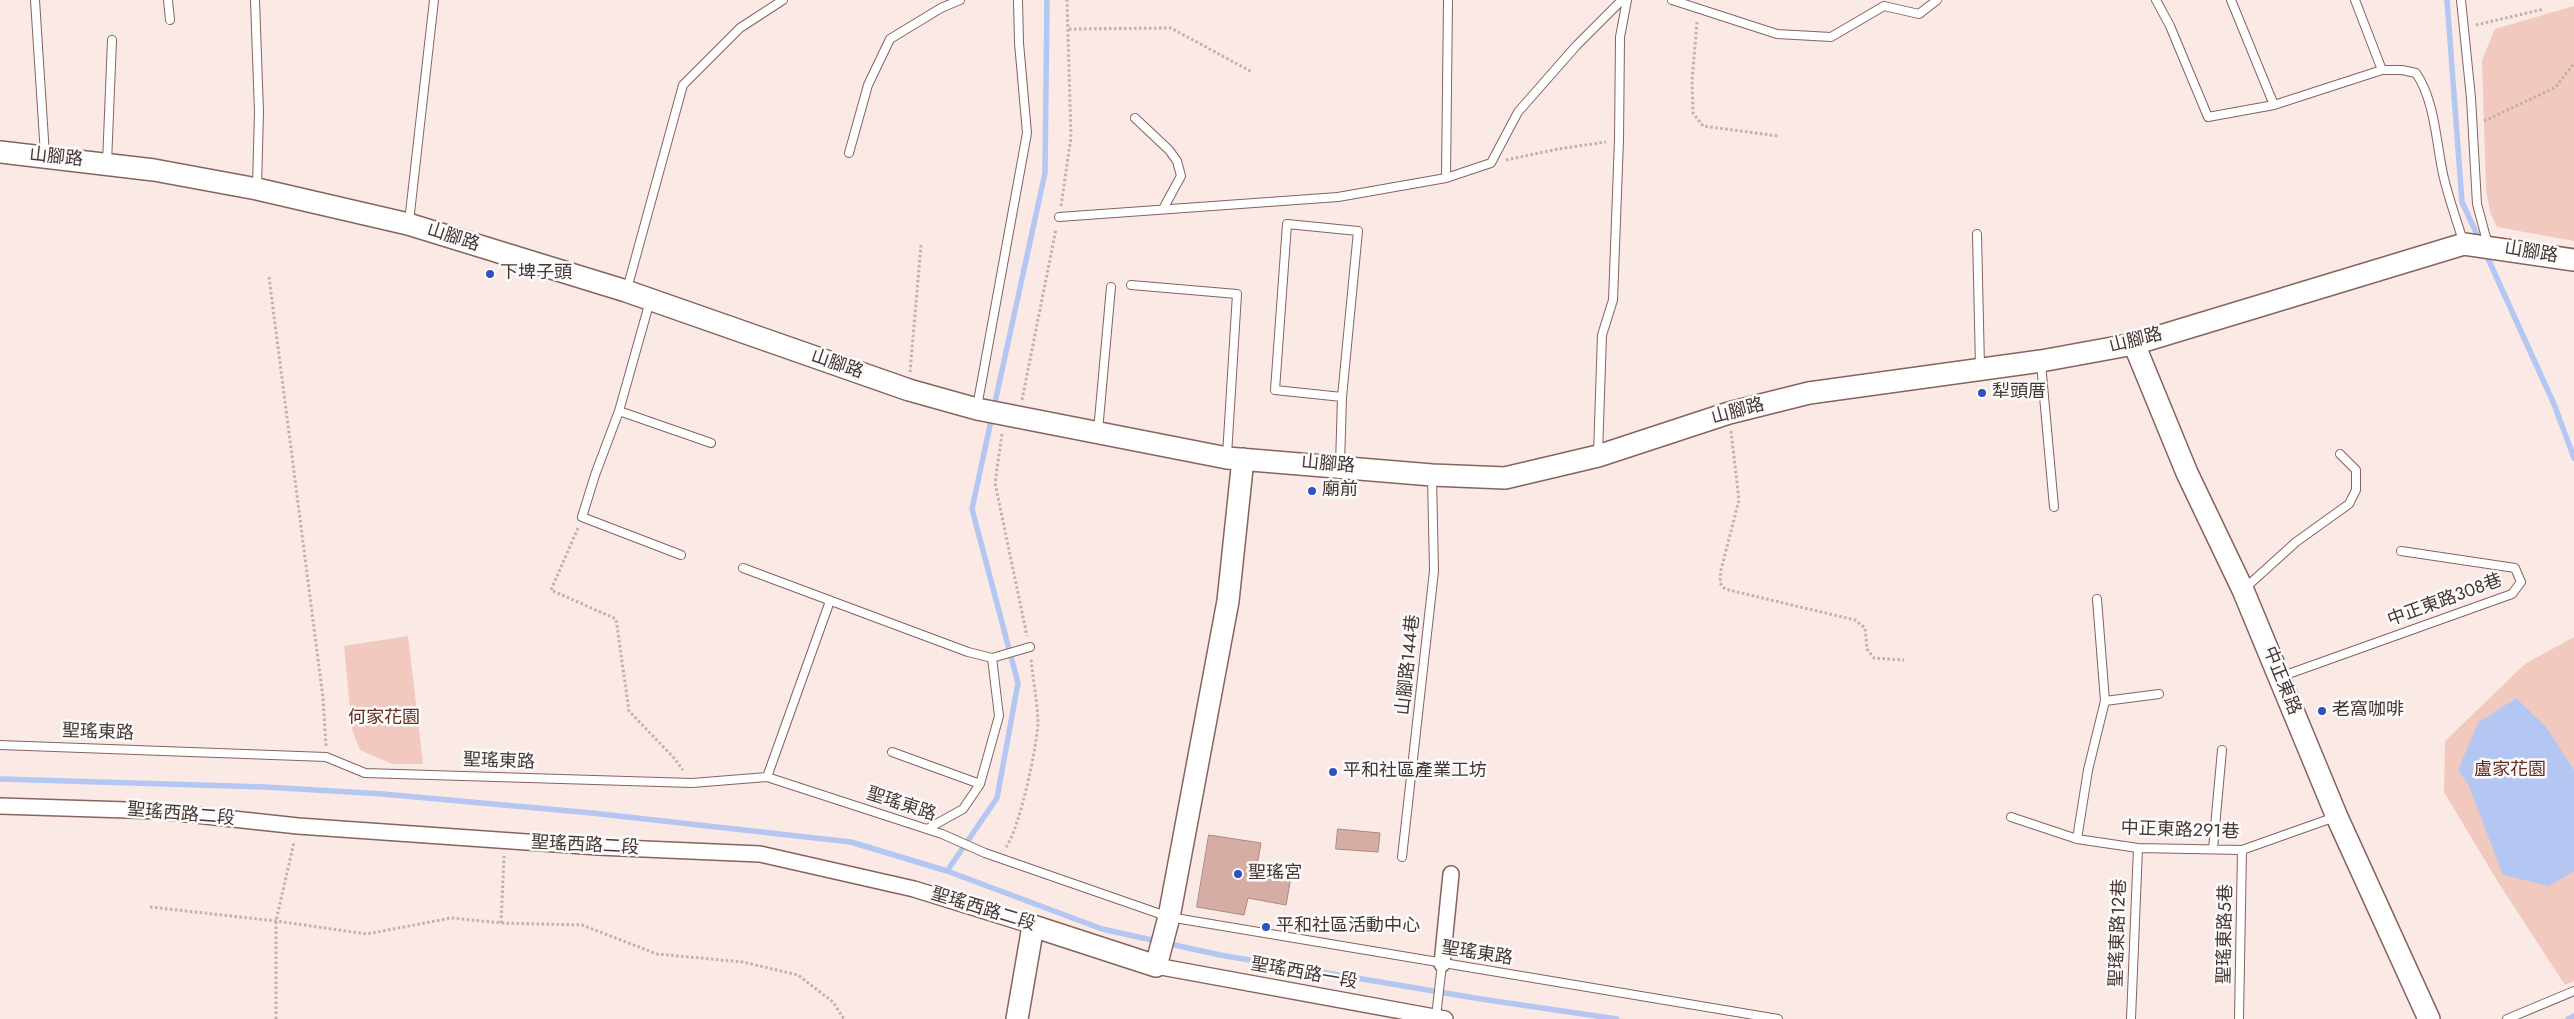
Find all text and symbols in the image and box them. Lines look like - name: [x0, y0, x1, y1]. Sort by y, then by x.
- street label: 山腳路: [28, 144, 84, 172]
- street label: 山腳路: [424, 219, 482, 257]
- street label: 山腳路: [2503, 238, 2559, 268]
- place label: 下埤子頭: [500, 263, 572, 285]
- marker: 下埤子頭: [484, 268, 496, 280]
- street label: 山腳路: [2107, 324, 2165, 358]
- street label: 山腳路: [808, 346, 866, 384]
- place label: 犁頭厝: [1992, 382, 2046, 404]
- marker: 犁頭厝: [1976, 387, 1988, 399]
- street label: 山腳路: [1709, 395, 1767, 429]
- street label: 山腳路: [1300, 452, 1356, 478]
- place label: 廟前: [1322, 480, 1358, 502]
- marker: 廟前: [1306, 485, 1318, 497]
- street label: 中正東路308巷: [2385, 570, 2505, 632]
- street label: 山腳路144巷: [1393, 614, 1425, 716]
- street label: 中正東路: [2258, 644, 2304, 718]
- place label: 老窩咖啡: [2332, 700, 2404, 722]
- marker: 老窩咖啡: [2316, 705, 2328, 717]
- park label: 何家花園: [348, 708, 420, 730]
- street label: 聖瑤東路: [62, 721, 134, 745]
- street label: 聖瑤東路: [463, 750, 535, 774]
- park label: 盧家花園: [2474, 760, 2546, 782]
- place label: 平和社區產業工坊: [1343, 761, 1487, 783]
- marker: 平和社區產業工坊: [1327, 766, 1339, 778]
- street label: 聖瑤東路: [863, 784, 939, 826]
- street label: 聖瑤西路二段: [126, 800, 236, 830]
- street label: 中正東路291巷: [2120, 818, 2240, 844]
- street label: 聖瑤西路二段: [531, 832, 639, 860]
- place label: 聖瑤宮: [1248, 863, 1302, 885]
- marker: 聖瑤宮: [1232, 868, 1244, 880]
- street label: 聖瑤東路12巷: [2106, 878, 2132, 988]
- street label: 聖瑤西路二段: [928, 884, 1038, 936]
- street label: 聖瑤東路5巷: [2214, 884, 2238, 984]
- place label: 平和社區活動中心: [1276, 916, 1420, 938]
- marker: 平和社區活動中心: [1260, 921, 1272, 933]
- street label: 聖瑤東路: [1440, 938, 1514, 970]
- street label: 聖瑤西路一段: [1249, 954, 1359, 994]

